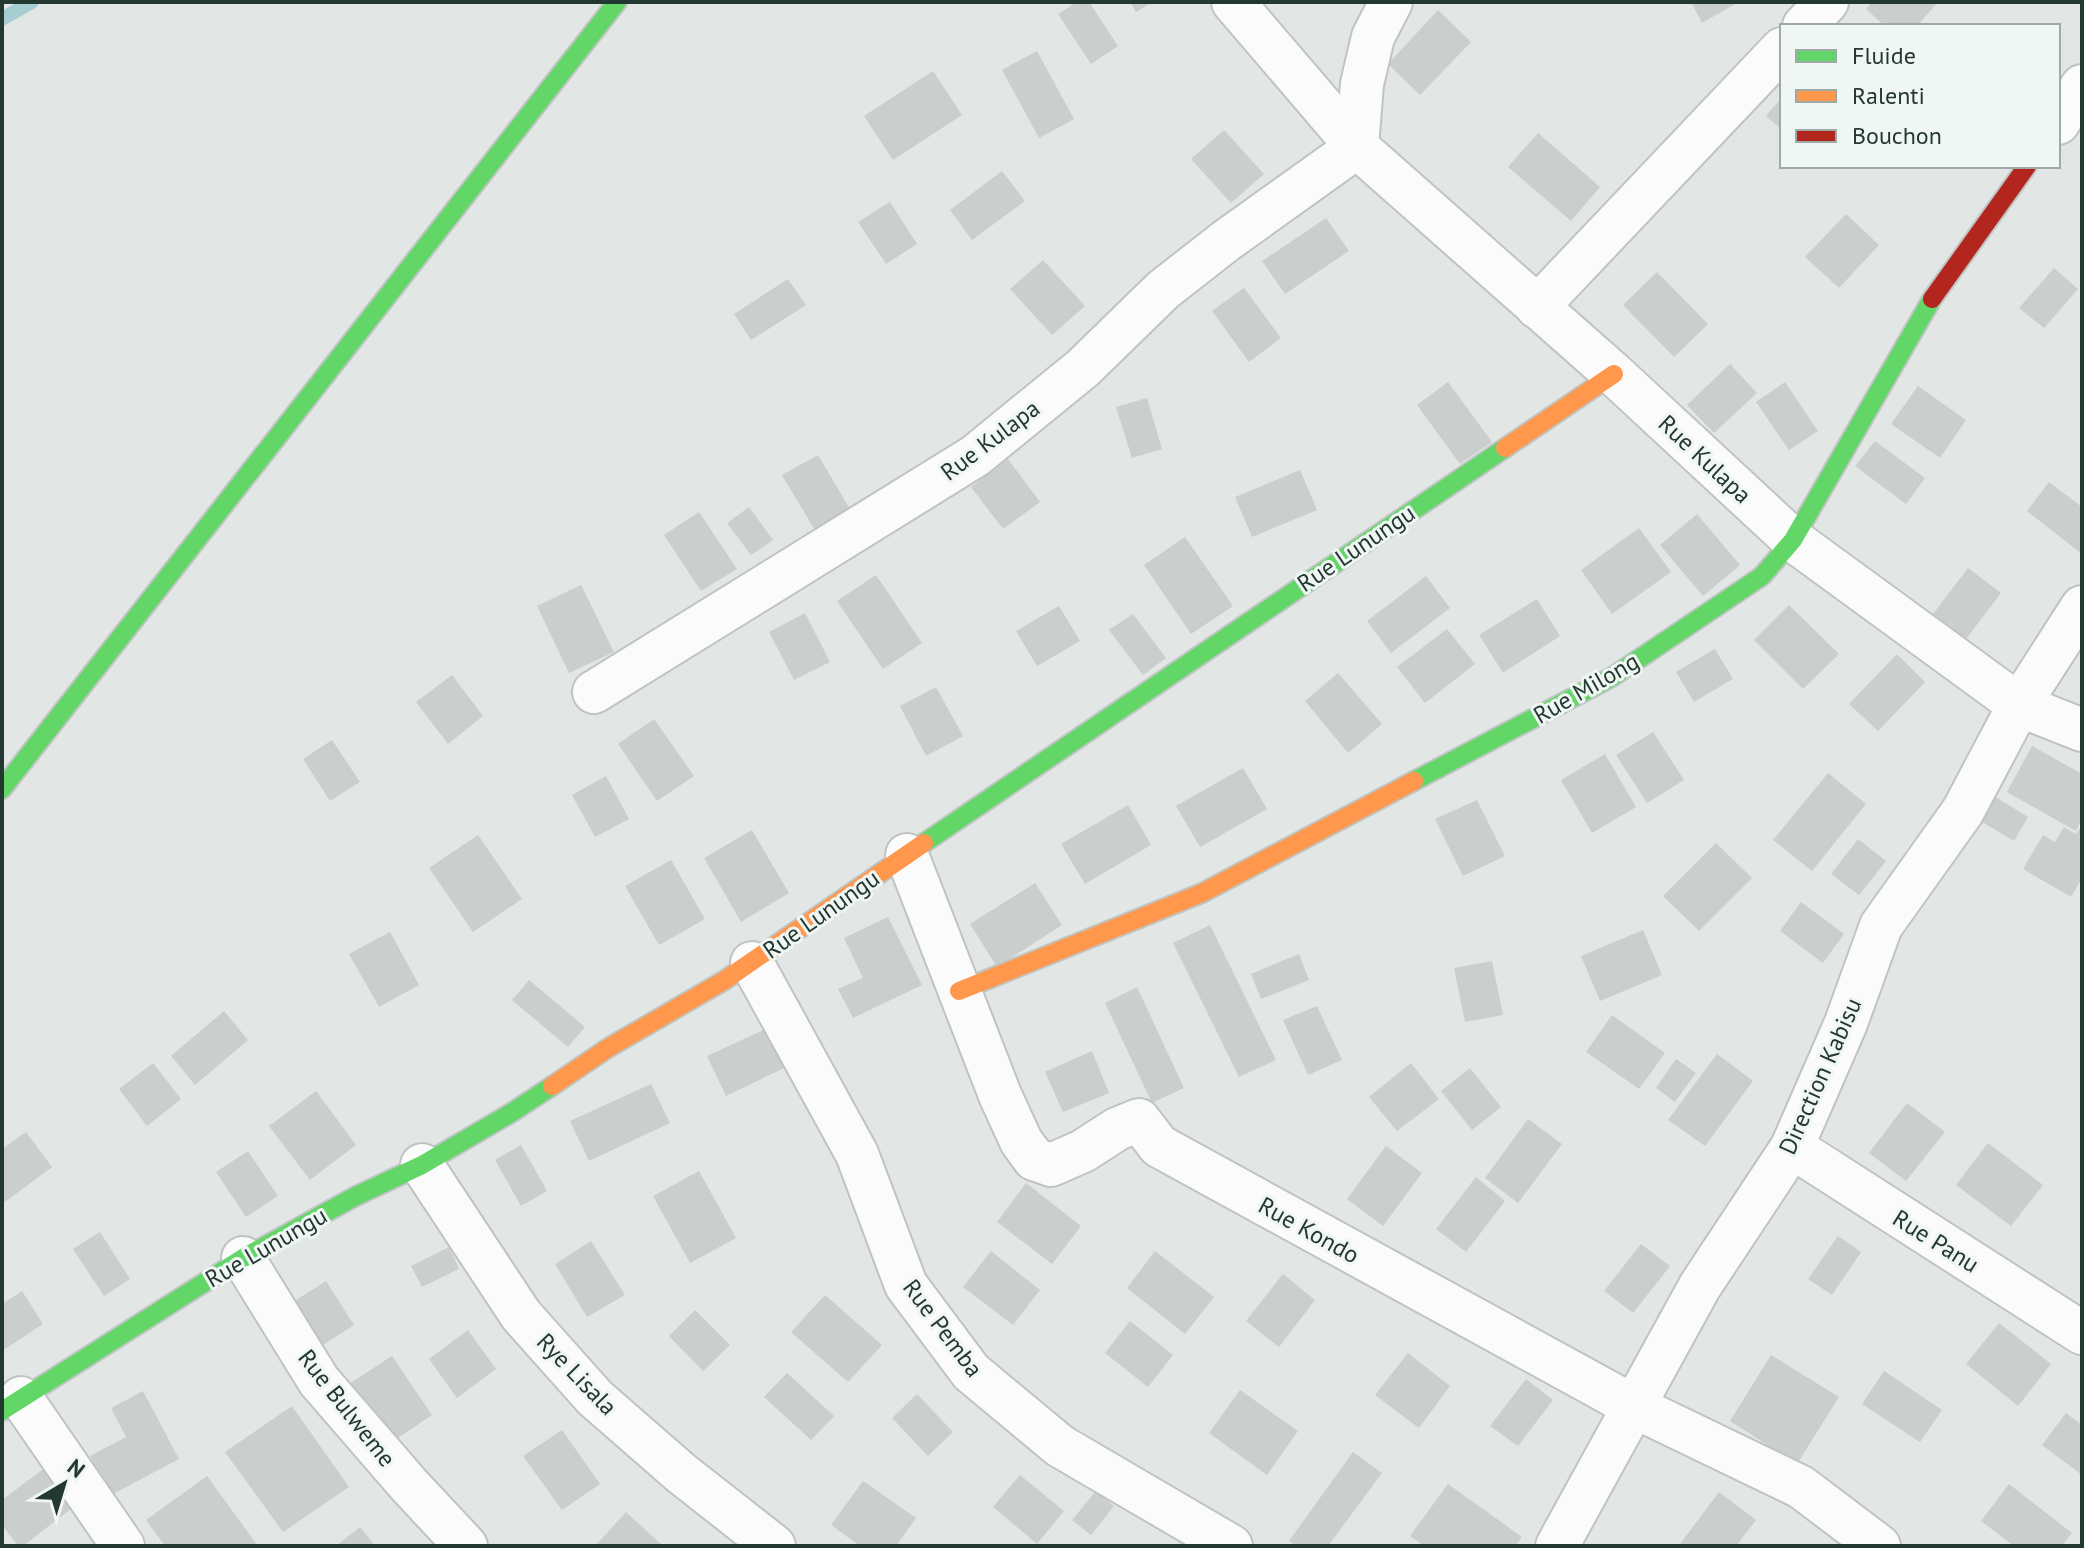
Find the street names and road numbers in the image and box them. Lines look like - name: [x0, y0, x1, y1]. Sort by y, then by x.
- street label: Rue Kulapa: [934, 393, 1046, 487]
- street label: Rue Kulapa: [1652, 408, 1758, 510]
- street label: Rue Lunungu: [1291, 497, 1421, 599]
- street label: Rue Milong: [1528, 645, 1644, 731]
- street label: Rue Lunungu: [757, 862, 885, 966]
- street label: Direction Kabisu: [1772, 993, 1868, 1159]
- street label: Rue Kondo: [1253, 1190, 1365, 1270]
- street label: Rue Lunungu: [200, 1200, 332, 1294]
- street label: Rue Panu: [1887, 1202, 1985, 1280]
- street label: Rue Pemba: [896, 1273, 990, 1383]
- street label: Rye Lisala: [530, 1326, 624, 1422]
- street label: Rue Bulweme: [291, 1343, 403, 1473]

